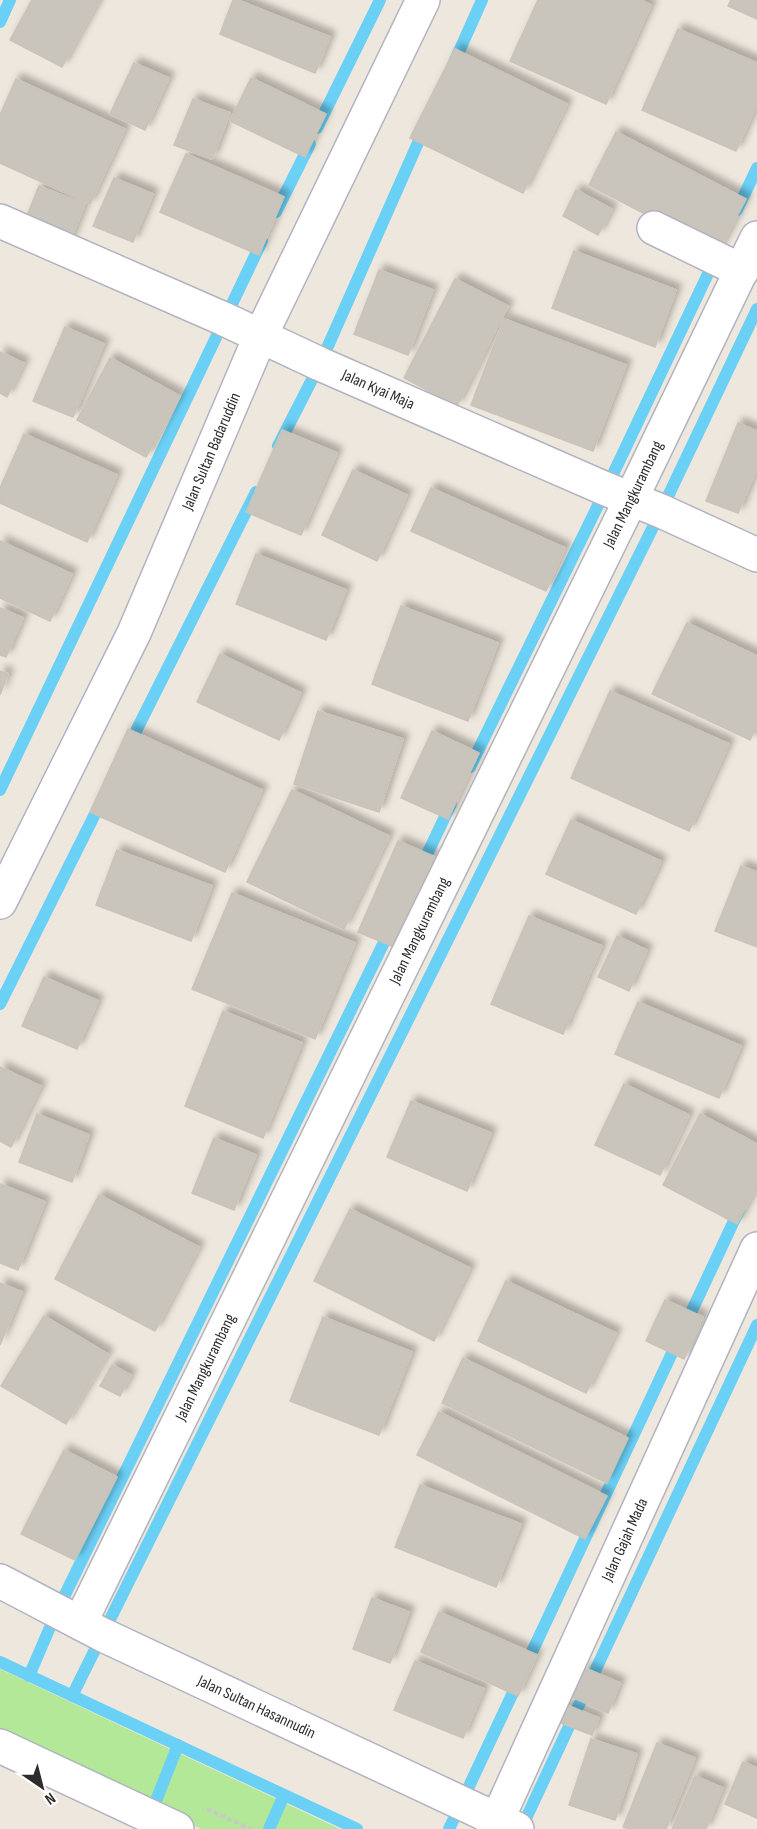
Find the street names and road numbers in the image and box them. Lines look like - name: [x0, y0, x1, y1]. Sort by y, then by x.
- street label: Jalan Kyai Maja: [338, 365, 417, 414]
- street label: Jalan Sultan Badaruddin: [178, 390, 245, 514]
- street label: Jalan Mangkurambang: [599, 438, 667, 552]
- street label: Jalan Mangkurambang: [385, 874, 454, 988]
- street label: Jalan Mangkurambang: [171, 1311, 240, 1425]
- street label: Jalan Gajah Mada: [597, 1495, 652, 1585]
- street label: Jalan Sultan Hasannudin: [194, 1671, 319, 1743]

